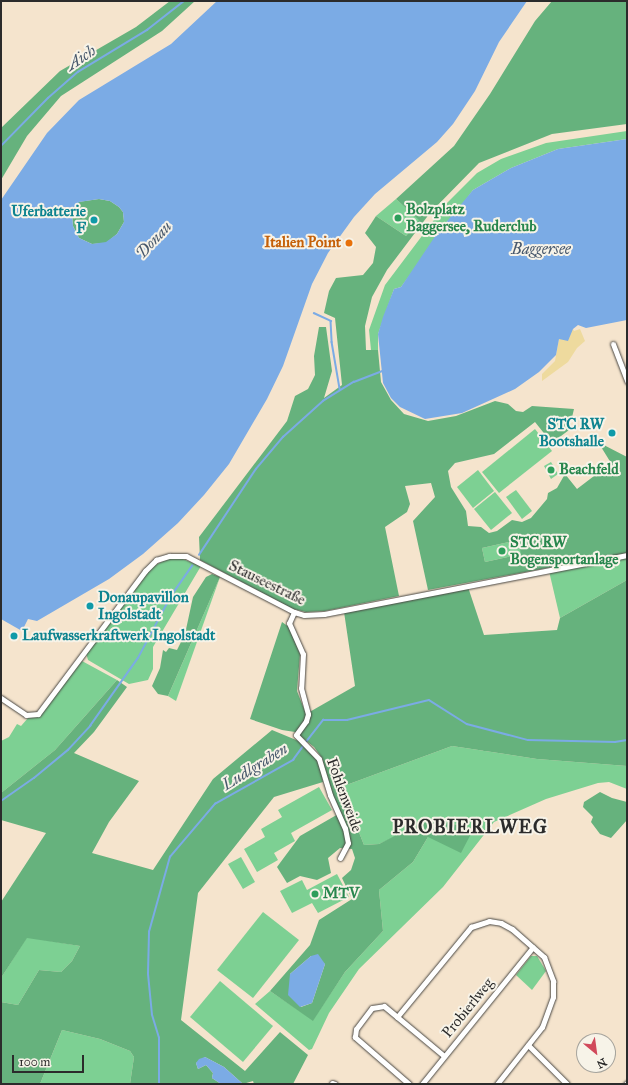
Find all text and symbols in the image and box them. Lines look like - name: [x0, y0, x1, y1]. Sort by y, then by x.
- water label: Aich: [62, 41, 100, 75]
- place label: Bolzplatz Baggersee, Ruderclub: [406, 200, 537, 235]
- place label: Uferbatterie F: [11, 202, 86, 237]
- marker: Bolzplatz Baggersee, Ruderclub: [393, 213, 403, 223]
- marker: Uferbatterie F: [89, 215, 99, 225]
- water label: Donau: [132, 217, 176, 263]
- place label: Italien Point: [264, 234, 341, 252]
- marker: Italien Point: [344, 238, 354, 248]
- water label: Baggersee: [511, 239, 571, 259]
- place label: STC RW Bootshalle: [539, 415, 604, 450]
- marker: STC RW Bootshalle: [607, 428, 617, 438]
- place label: Beachfeld: [559, 461, 619, 479]
- marker: Beachfeld: [546, 465, 556, 475]
- place label: STC RW Bogensportanlage: [510, 533, 619, 568]
- marker: STC RW Bogensportanlage: [497, 546, 507, 556]
- street label: Stauseestraße: [226, 557, 308, 609]
- place label: Donaupavillon Ingolstadt: [98, 588, 189, 623]
- marker: Donaupavillon Ingolstadt: [85, 601, 95, 611]
- place label: Laufwasserkraftwerk Ingolstadt: [22, 627, 215, 645]
- marker: Laufwasserkraftwerk Ingolstadt: [9, 631, 19, 641]
- water label: Ludlgraben: [219, 739, 291, 795]
- street label: Fohlenweide: [322, 756, 366, 834]
- district label: PROBIERLWEG: [392, 816, 548, 838]
- place label: MTV: [323, 885, 359, 903]
- marker: MTV: [310, 889, 320, 899]
- street label: Probierlweg: [438, 974, 498, 1042]
- north arrow: [576, 1033, 616, 1073]
- scale bar: [14, 1047, 86, 1073]
- text: 100 m: [19, 1055, 50, 1069]
- text: N: [594, 1055, 609, 1071]

